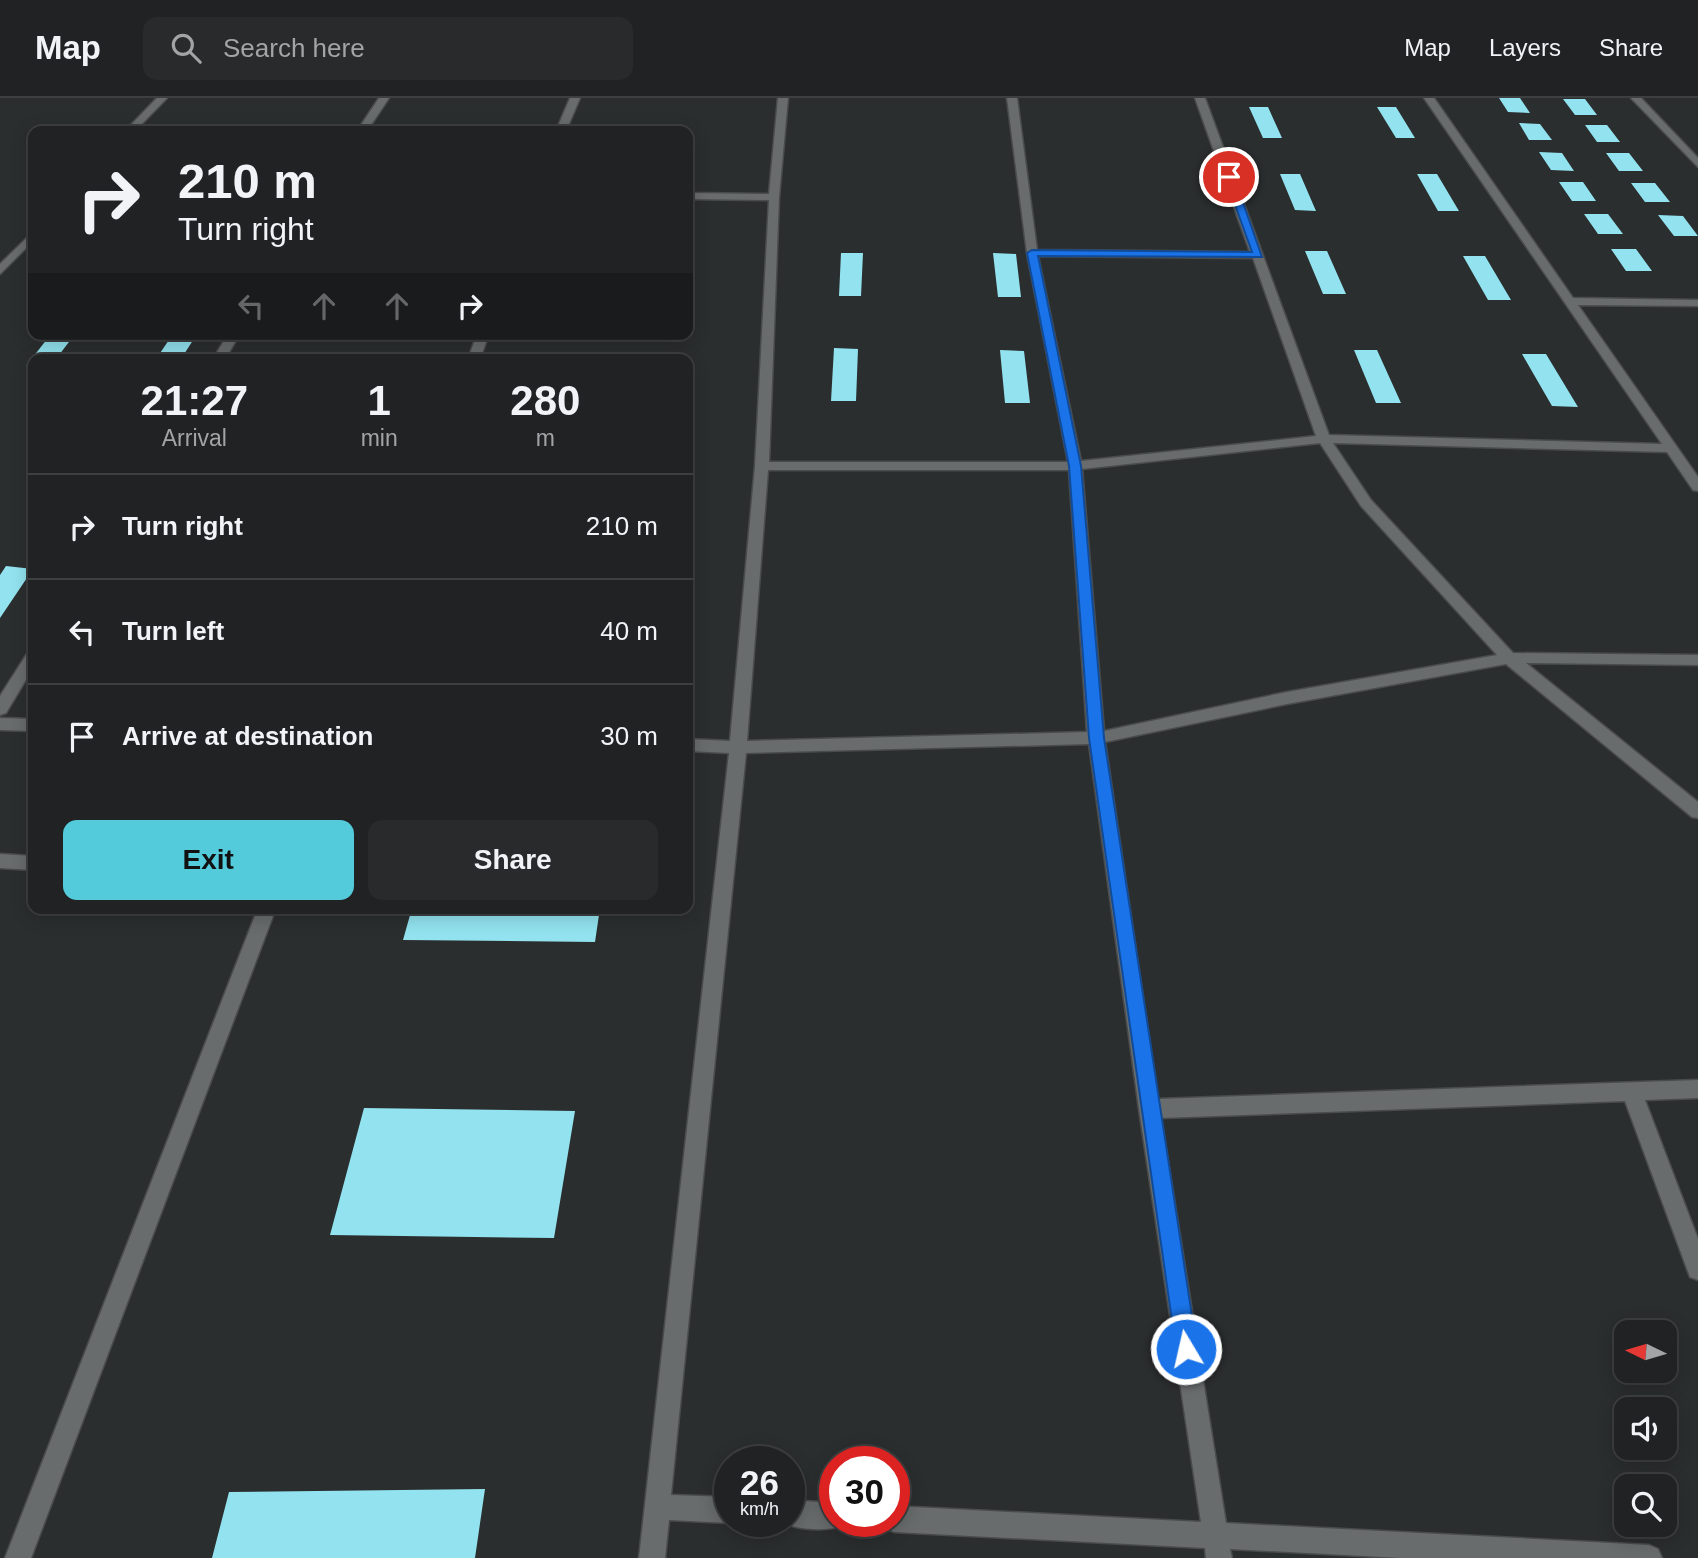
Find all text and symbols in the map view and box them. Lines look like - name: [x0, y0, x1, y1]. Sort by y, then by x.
- search box: [143, 17, 633, 80]
- text: Map: [35, 29, 101, 66]
- icon: search: [167, 29, 205, 67]
- text: Search here: [223, 33, 365, 63]
- text: Map: [1404, 34, 1451, 61]
- text: Layers: [1489, 34, 1561, 61]
- text: Share: [1599, 34, 1663, 61]
- pin: [1199, 147, 1259, 207]
- icon: right: [63, 154, 154, 245]
- text: 210 m: [178, 154, 317, 208]
- icon: arrive: [1210, 158, 1248, 196]
- text: Turn right: [178, 211, 314, 247]
- icon: left: [232, 287, 270, 325]
- icon: ahead: [305, 287, 343, 325]
- icon: ahead: [378, 287, 416, 325]
- icon: right: [451, 287, 489, 325]
- text: 21:27: [141, 377, 248, 424]
- text: 1: [367, 377, 391, 424]
- text: 280: [510, 377, 580, 424]
- text: Arrival: [162, 425, 227, 451]
- text: min: [361, 425, 398, 451]
- text: m: [536, 425, 555, 451]
- icon: right: [63, 508, 101, 546]
- text: Turn right: [122, 511, 243, 541]
- text: 210 m: [586, 511, 658, 541]
- icon: left: [63, 613, 101, 651]
- text: Turn left: [122, 616, 224, 646]
- text: 40 m: [600, 616, 658, 646]
- icon: arrive: [63, 718, 101, 756]
- text: Arrive at destination: [122, 721, 373, 751]
- text: 30 m: [600, 721, 658, 751]
- button: Exit: [63, 820, 354, 900]
- button: Share: [368, 820, 658, 900]
- position arrow: [1149, 1312, 1223, 1386]
- north arrow: [1614, 1320, 1676, 1382]
- map controls: [1614, 1320, 1677, 1537]
- button: sound: [1614, 1397, 1677, 1460]
- speed limit sign: 30: [819, 1446, 910, 1537]
- text: 26: [740, 1463, 779, 1502]
- button: search: [1614, 1474, 1677, 1537]
- text: km/h: [740, 1499, 779, 1519]

